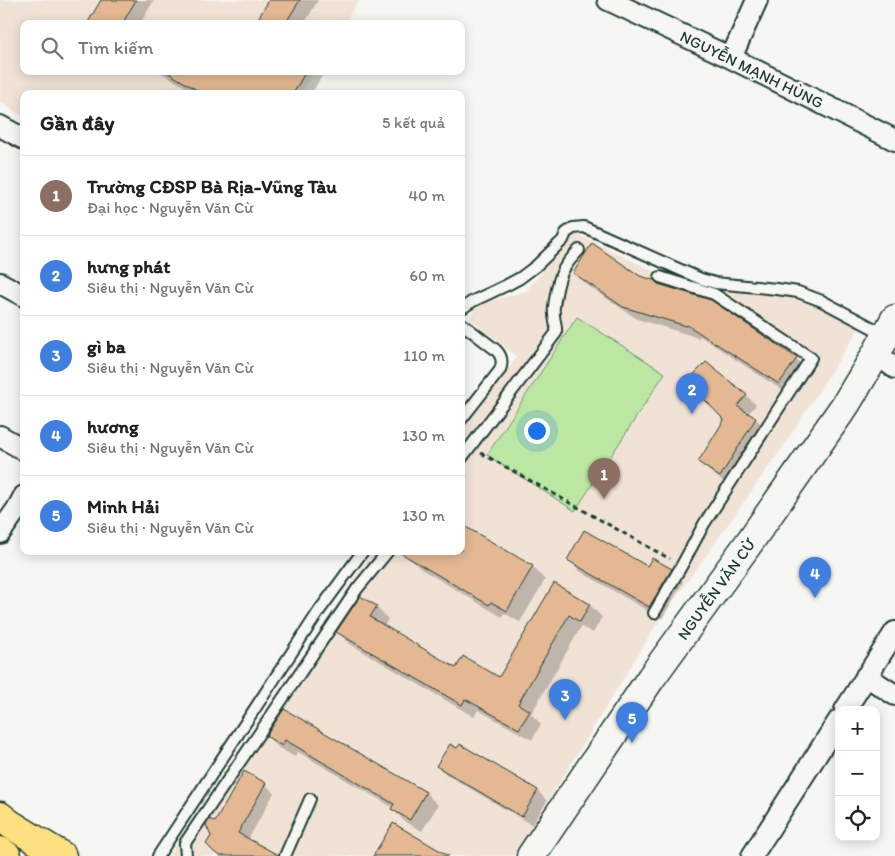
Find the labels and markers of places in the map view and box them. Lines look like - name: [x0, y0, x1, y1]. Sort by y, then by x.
- pin: 2: [676, 373, 708, 414]
- pin: 1: [588, 458, 620, 499]
- pin: 4: [799, 557, 831, 598]
- pin: 3: [549, 679, 581, 720]
- pin: 5: [616, 702, 648, 743]

